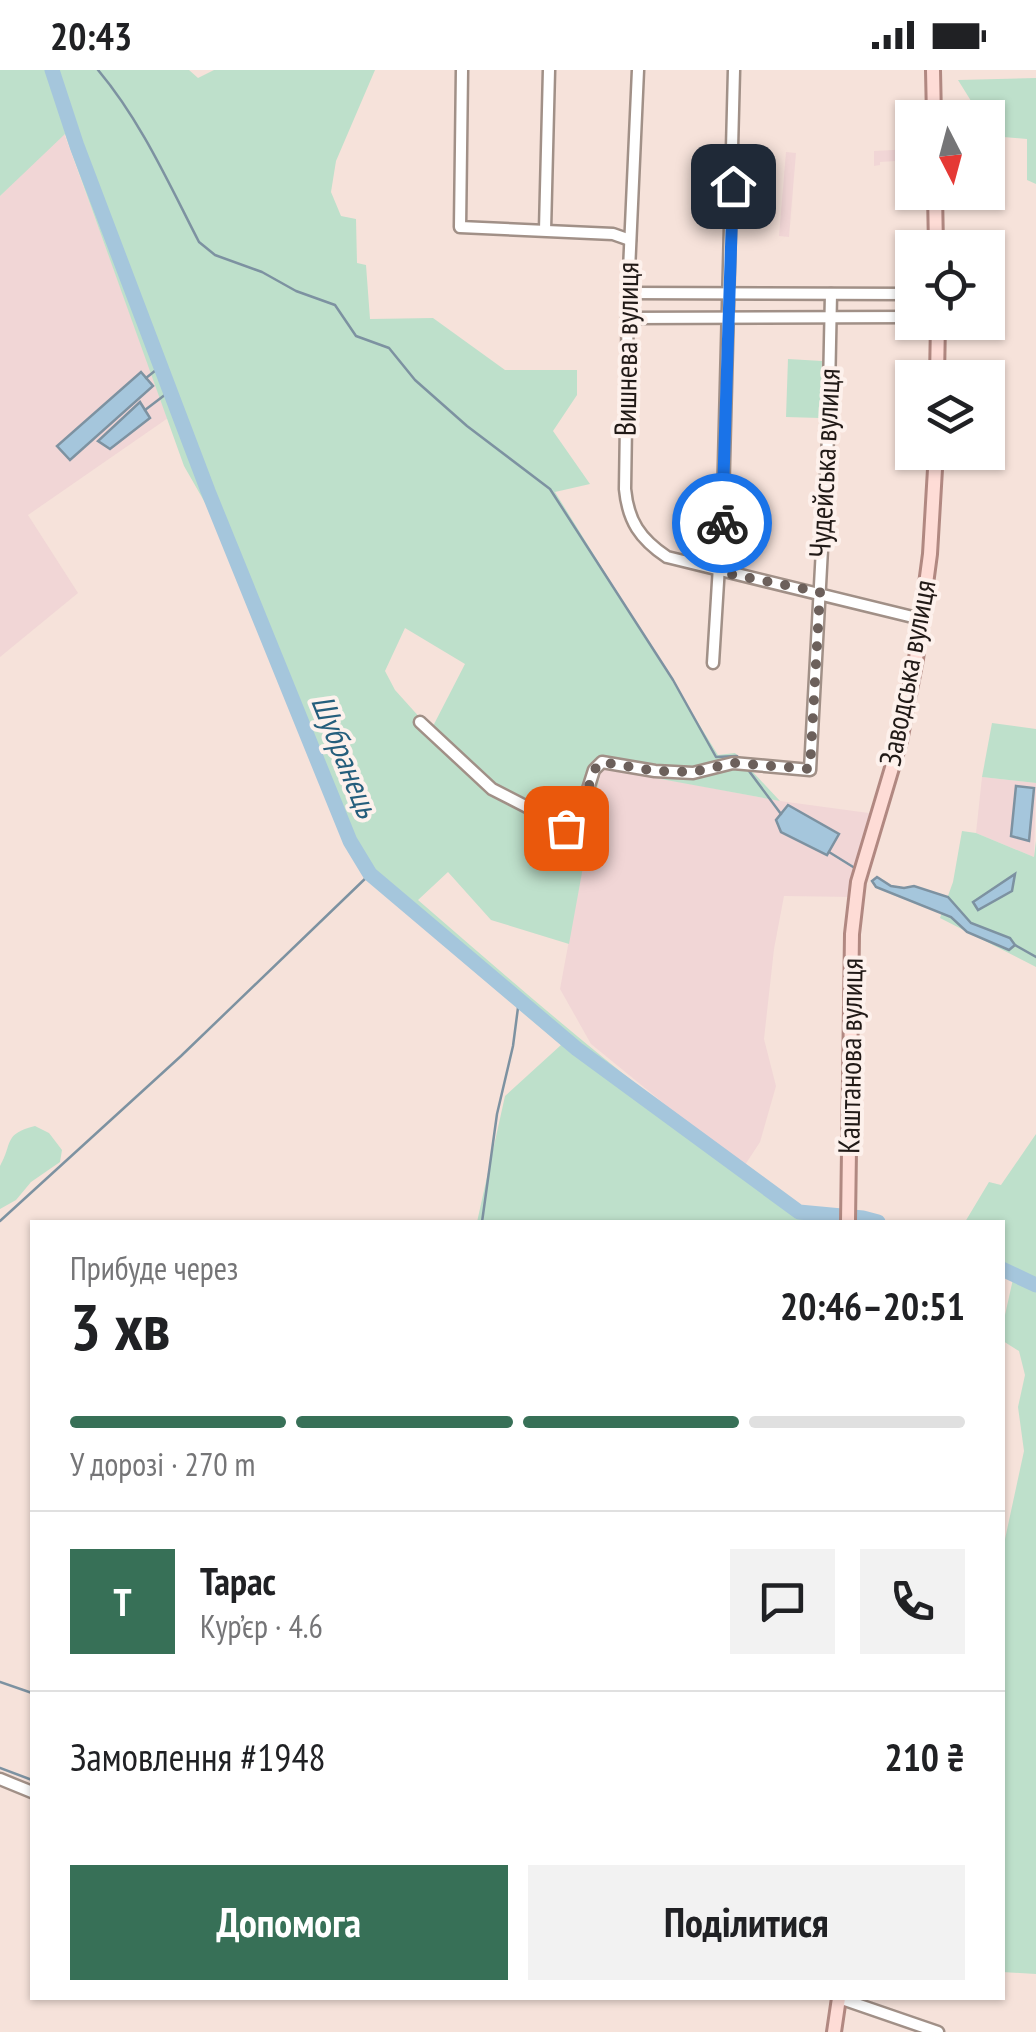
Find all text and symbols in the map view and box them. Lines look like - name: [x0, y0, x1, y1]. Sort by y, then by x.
- text: 20:43: [50, 11, 132, 60]
- north arrow: [895, 100, 1005, 210]
- map controls: [895, 100, 1005, 470]
- pin: [691, 144, 776, 229]
- icon: home: [706, 159, 761, 214]
- button: locate: [895, 230, 1005, 340]
- street label: Вишнева вулиця: [604, 262, 647, 436]
- button: layers: [895, 360, 1005, 470]
- street label: Чудейська вулиця: [799, 367, 848, 559]
- courier: [672, 473, 772, 573]
- icon: bike: [695, 496, 750, 551]
- street label: Заводська вулиця: [869, 577, 944, 769]
- water label: Шубранець: [302, 688, 390, 824]
- pin: [524, 786, 609, 871]
- icon: bag: [539, 801, 594, 856]
- street label: Каштанова вулиця: [828, 958, 871, 1154]
- text: Прибуде через: [70, 1247, 238, 1289]
- text: 20:46–20:51: [780, 1281, 965, 1330]
- text: 3 хв: [70, 1284, 170, 1368]
- text: У дорозі · 270 m: [70, 1443, 255, 1485]
- button: chat: [730, 1549, 835, 1654]
- button: phone: [860, 1549, 965, 1654]
- text: Тарас: [200, 1556, 276, 1605]
- text: Т: [113, 1577, 132, 1626]
- text: Кур’єр · 4.6: [200, 1605, 323, 1647]
- text: Замовлення #1948: [70, 1732, 326, 1781]
- text: 210 ₴: [885, 1732, 965, 1781]
- button: Допомога: [70, 1865, 508, 1980]
- button: Поділитися: [528, 1865, 965, 1980]

